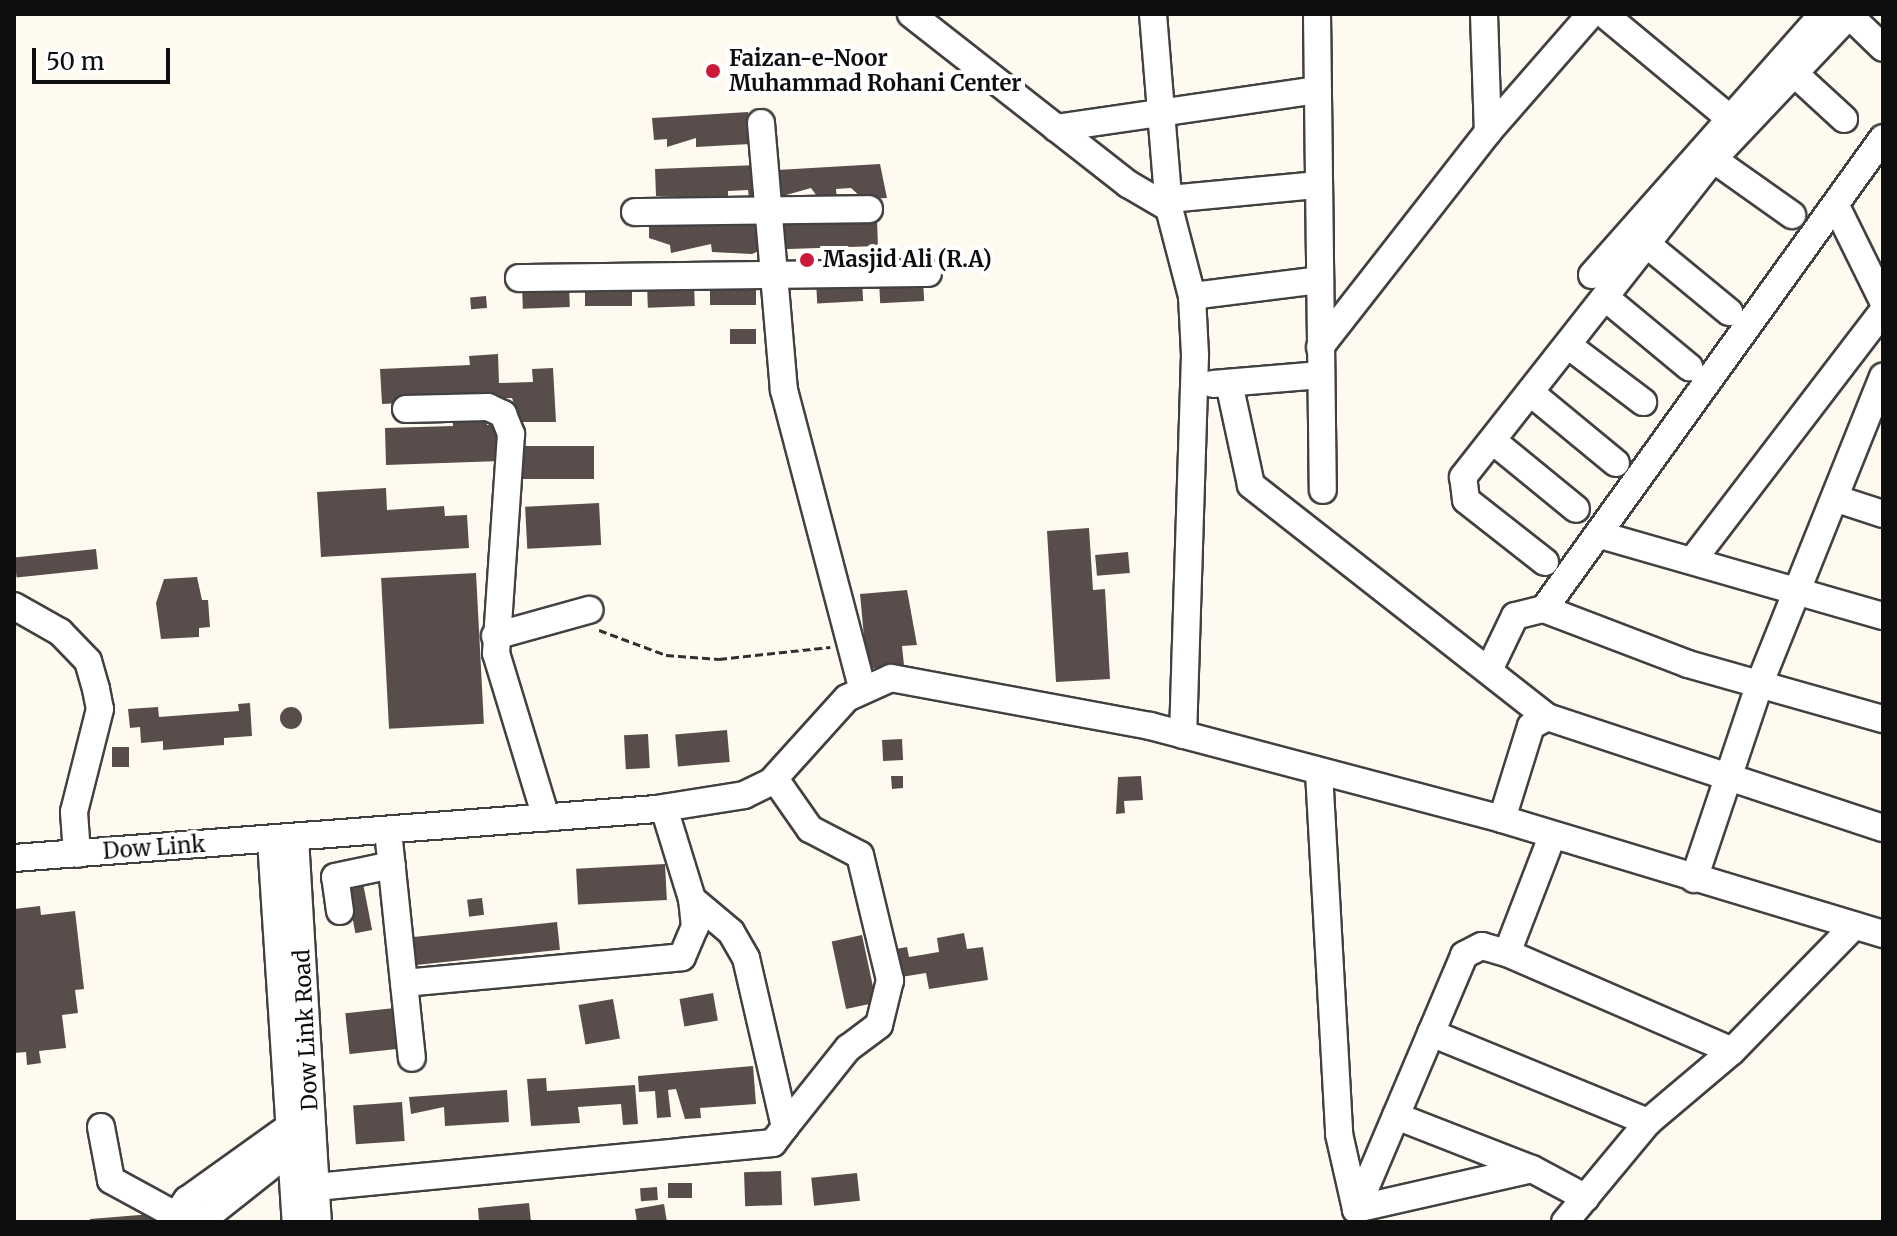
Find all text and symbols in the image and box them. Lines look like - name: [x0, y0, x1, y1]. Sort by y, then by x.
- scale bar: [36, 32, 174, 82]
- place label: Faizan-e-Noor Muhammad Rohani Center: [729, 45, 1021, 96]
- text: 50 m: [46, 46, 105, 77]
- marker: Faizan-e-Noor Muhammad Rohani Center: [704, 62, 722, 80]
- place label: Masjid Ali (R.A): [823, 247, 992, 273]
- marker: Masjid Ali (R.A): [798, 251, 816, 269]
- street label: Dow Link: [102, 831, 206, 865]
- street label: Dow Link Road: [289, 949, 323, 1111]

